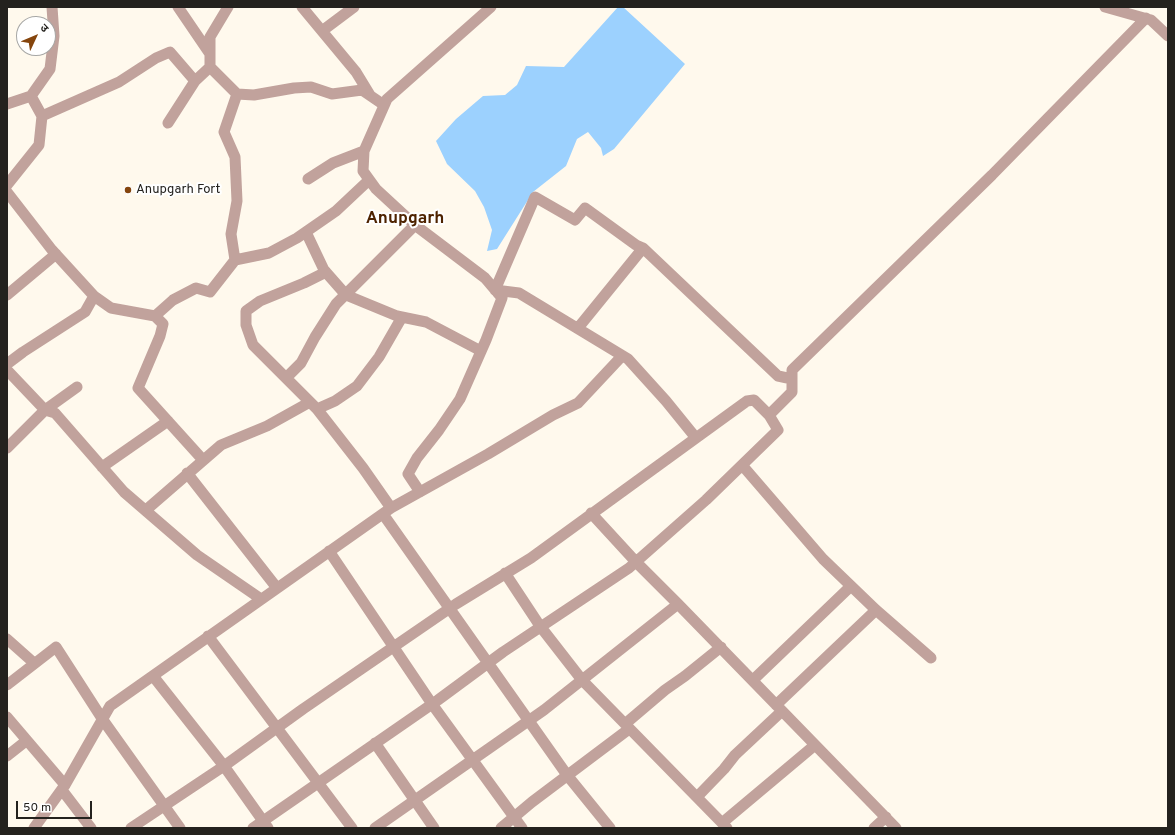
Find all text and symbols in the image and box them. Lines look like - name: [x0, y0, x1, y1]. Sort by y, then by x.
- north arrow: [16, 16, 56, 56]
- text: उ: [37, 21, 51, 36]
- place label: Anupgarh Fort: [136, 182, 221, 198]
- marker: Anupgarh Fort: [123, 185, 133, 195]
- district label: Anupgarh: [366, 210, 444, 230]
- scale bar: [18, 793, 94, 819]
- text: 50 m: [23, 800, 51, 816]

